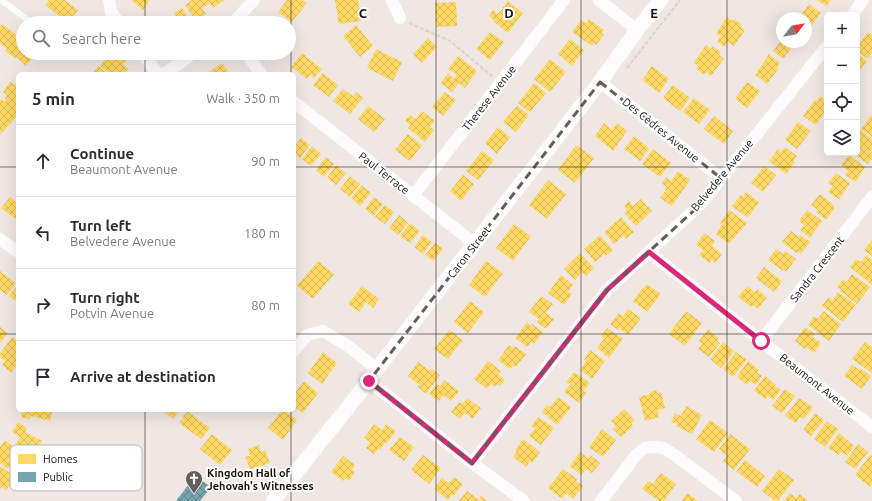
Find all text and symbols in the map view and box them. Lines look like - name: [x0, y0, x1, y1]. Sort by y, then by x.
- text: C: [359, 6, 368, 20]
- text: D: [504, 6, 514, 20]
- text: E: [650, 6, 658, 20]
- north arrow: [776, 12, 812, 48]
- map controls: [824, 12, 860, 156]
- button: +: [824, 12, 860, 48]
- search box: [16, 16, 296, 60]
- icon: search: [30, 27, 52, 49]
- text: Search here: [62, 30, 141, 47]
- button: −: [824, 48, 860, 84]
- street label: Therese Avenue: [460, 63, 518, 133]
- button: locate: [824, 84, 860, 120]
- text: 5 min: [32, 89, 75, 108]
- text: Walk · 350 m: [206, 91, 280, 105]
- street label: Des Cèdres Avenue: [620, 95, 702, 165]
- button: layers: [824, 120, 860, 156]
- street label: Belvedere Avenue: [689, 137, 755, 213]
- text: Continue: [70, 145, 134, 162]
- icon: ahead: [32, 150, 54, 172]
- street label: Paul Terrace: [356, 150, 412, 196]
- text: 90 m: [251, 154, 280, 168]
- text: Beaumont Avenue: [70, 162, 178, 176]
- text: Turn left: [70, 217, 131, 234]
- icon: left: [32, 222, 54, 244]
- street label: Caron Street: [445, 223, 493, 280]
- text: 180 m: [244, 226, 280, 240]
- street label: Sandra Crescent: [788, 233, 847, 304]
- text: Belvedere Avenue: [70, 234, 176, 248]
- text: Turn right: [70, 289, 140, 306]
- icon: right: [32, 294, 54, 316]
- text: 80 m: [251, 298, 280, 312]
- text: Potvin Avenue: [70, 306, 154, 320]
- route start: [752, 332, 770, 350]
- street label: Beaumont Avenue: [777, 351, 857, 417]
- icon: arrive: [32, 366, 54, 388]
- text: Arrive at destination: [70, 368, 216, 385]
- route end: [360, 372, 378, 390]
- legend: [10, 445, 142, 491]
- text: Homes: [43, 453, 78, 465]
- place label: Kingdom Hall of Jehovah's Witnesses: [207, 467, 314, 492]
- church icon: Kingdom Hall of Jehovah's Witnesses: [184, 469, 204, 494]
- text: Public: [43, 471, 73, 483]

